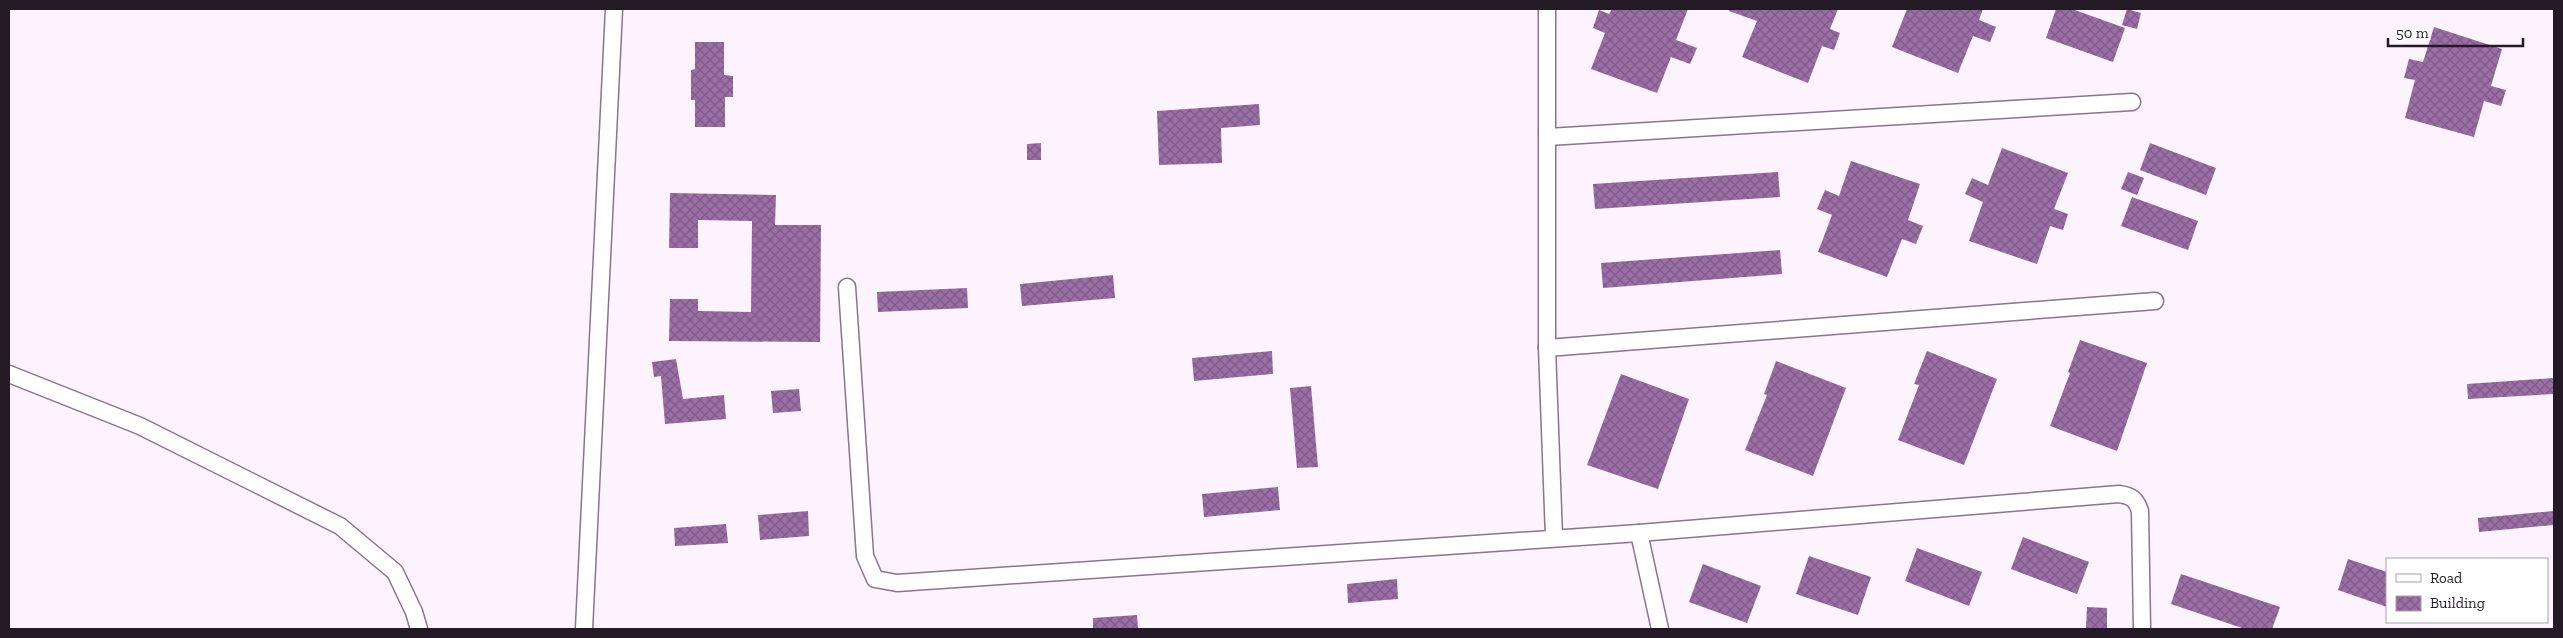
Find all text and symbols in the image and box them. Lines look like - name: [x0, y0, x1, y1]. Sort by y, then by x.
- scale bar: [2388, 15, 2523, 47]
- text: 50 m: [2396, 24, 2429, 42]
- legend: [2386, 558, 2548, 623]
- text: Road: [2430, 569, 2463, 587]
- text: Building: [2430, 594, 2485, 612]

